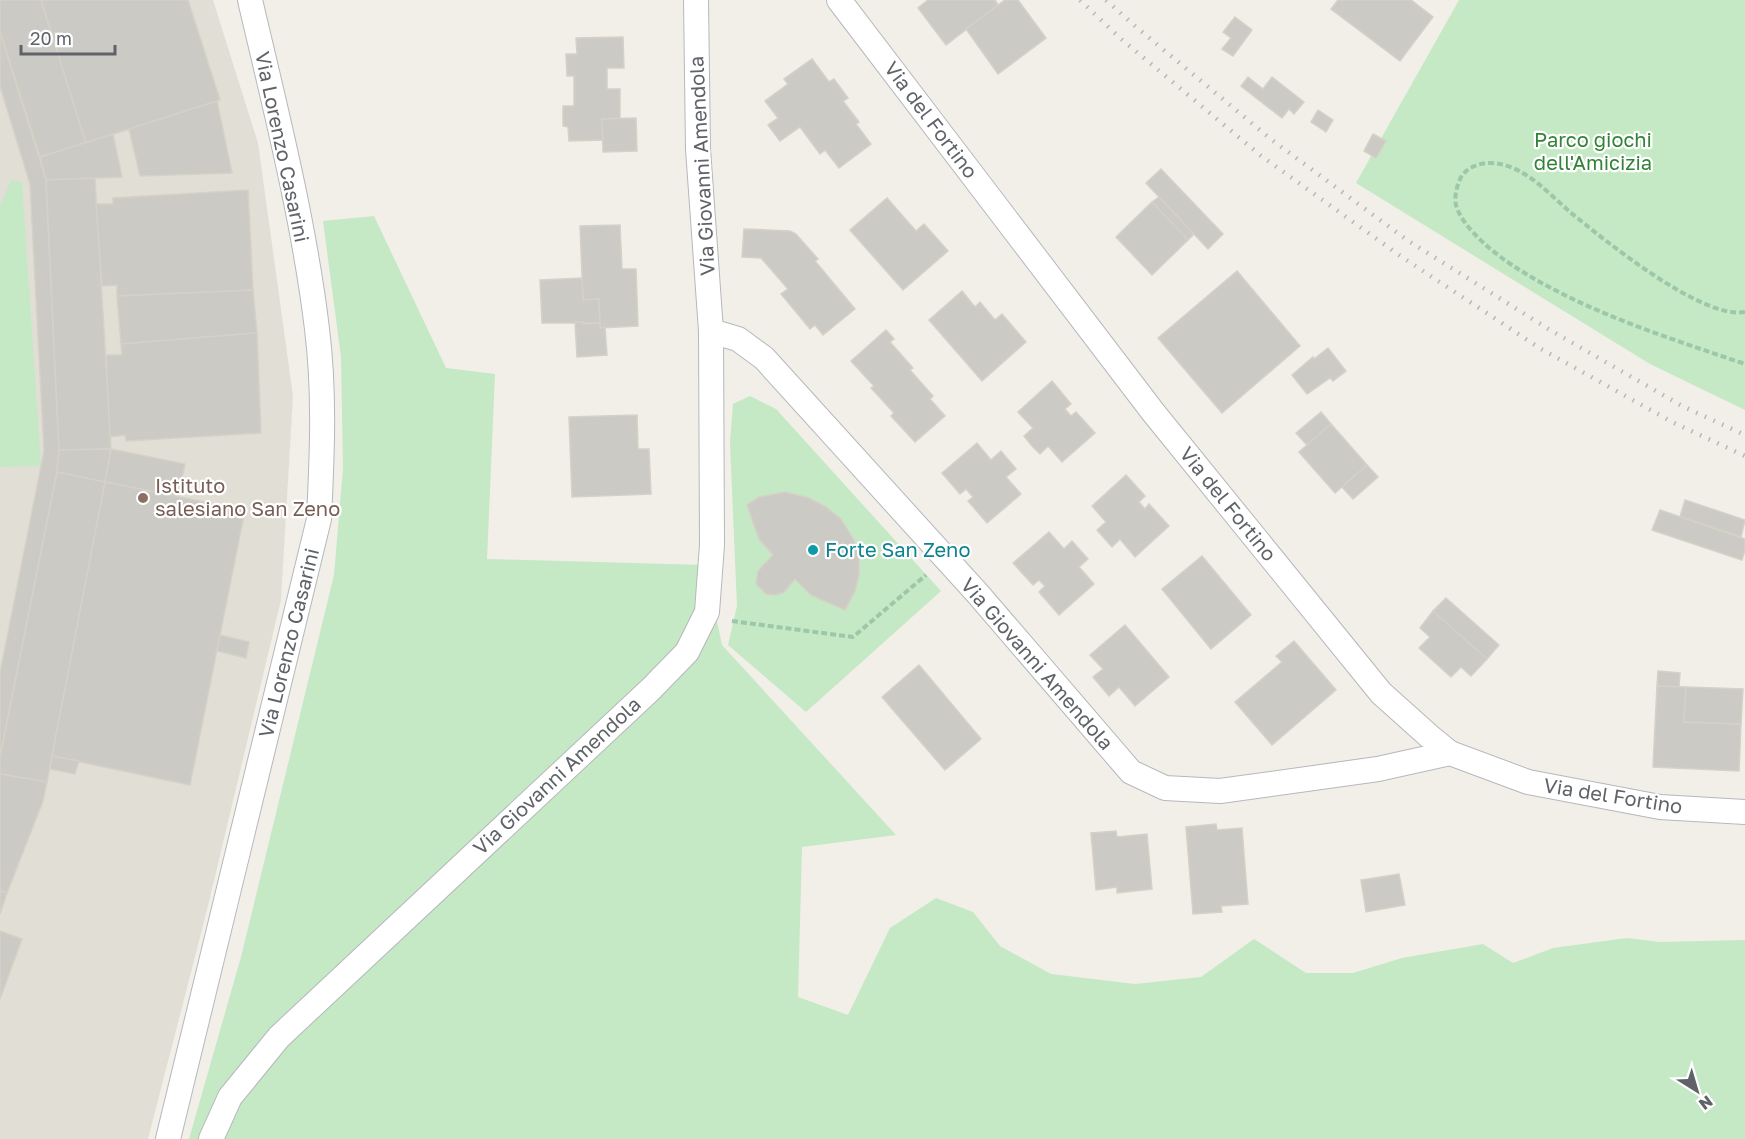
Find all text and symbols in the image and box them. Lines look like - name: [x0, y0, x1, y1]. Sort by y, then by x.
- scale bar: [21, 18, 116, 56]
- text: 20 m: [30, 27, 72, 49]
- street label: Via Lorenzo Casarini: [251, 49, 315, 244]
- street label: Via Giovanni Amendola: [683, 56, 719, 277]
- street label: Via del Fortino: [880, 56, 983, 182]
- park label: Parco giochi dell'Amicizia: [1534, 127, 1652, 174]
- street label: Via del Fortino: [1175, 441, 1282, 565]
- place label: Istituto salesiano San Zeno: [155, 473, 340, 520]
- marker: Istituto salesiano San Zeno: [136, 491, 150, 505]
- place label: Forte San Zeno: [825, 537, 970, 561]
- marker: Forte San Zeno: [806, 543, 820, 557]
- street label: Via Lorenzo Casarini: [253, 545, 323, 740]
- street label: Via Giovanni Amendola: [957, 572, 1119, 754]
- street label: Via Giovanni Amendola: [468, 691, 645, 859]
- street label: Via del Fortino: [1542, 772, 1684, 818]
- north arrow: [1667, 1061, 1727, 1121]
- text: N: [1695, 1091, 1717, 1115]

